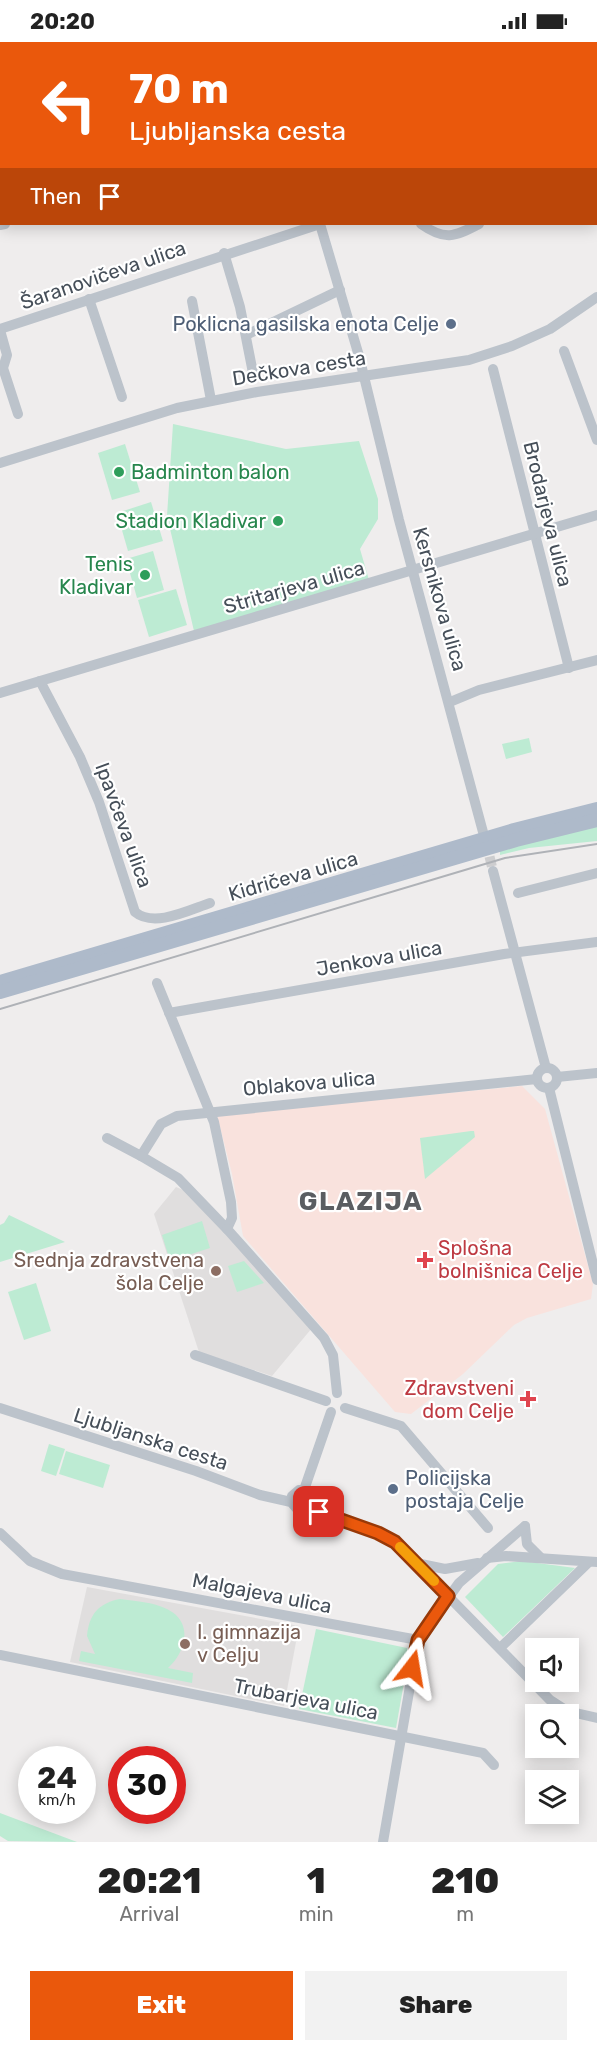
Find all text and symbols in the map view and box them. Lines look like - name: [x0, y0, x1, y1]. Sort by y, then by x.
- text: 20:20: [30, 8, 95, 35]
- text: 70 m: [129, 64, 229, 114]
- icon: left: [30, 66, 108, 144]
- text: Ljubljanska cesta: [129, 115, 346, 147]
- icon: arrive: [93, 180, 126, 213]
- text: Then: [30, 183, 81, 210]
- street label: Šaranovičeva ulica: [17, 235, 189, 315]
- place label: Poklicna gasilska enota Celje: [172, 312, 439, 336]
- marker: Poklicna gasilska enota Celje: [444, 317, 458, 331]
- street label: Dečkova cesta: [231, 346, 367, 390]
- street label: Brodarjeva ulica: [518, 439, 578, 589]
- place label: Badminton balon: [131, 460, 290, 484]
- marker: Badminton balon: [112, 465, 126, 479]
- place label: Stadion Kladivar: [115, 509, 266, 533]
- marker: Stadion Kladivar: [271, 514, 285, 528]
- street label: Kersnikova ulica: [408, 524, 472, 674]
- place label: Tenis Kladivar: [59, 552, 133, 599]
- street label: Stritarjeva ulica: [221, 555, 367, 619]
- marker: Tenis Kladivar: [138, 568, 152, 582]
- street label: Ipavčeva ulica: [90, 759, 158, 891]
- street label: Kidričeva ulica: [226, 846, 360, 906]
- street label: Jenkova ulica: [314, 935, 444, 981]
- street label: Oblakova ulica: [242, 1065, 376, 1101]
- district label: GLAZIJA: [299, 1186, 423, 1217]
- place label: Splošna bolnišnica Celje: [438, 1236, 583, 1283]
- place label: Srednja zdravstvena šola Celje: [14, 1248, 204, 1295]
- marker: Splošna bolnišnica Celje: [416, 1251, 434, 1269]
- marker: Srednja zdravstvena šola Celje: [209, 1264, 223, 1278]
- place label: Zdravstveni dom Celje: [405, 1376, 514, 1423]
- marker: Zdravstveni dom Celje: [519, 1390, 537, 1408]
- street label: Ljubljanska cesta: [71, 1403, 231, 1475]
- place label: Policijska postaja Celje: [405, 1466, 524, 1513]
- marker: Policijska postaja Celje: [386, 1482, 400, 1496]
- pin: [293, 1486, 344, 1537]
- icon: arrive: [302, 1495, 335, 1528]
- street label: Malgajeva ulica: [190, 1568, 334, 1618]
- place label: I. gimnazija v Celju: [197, 1620, 301, 1667]
- position arrow: [380, 1636, 444, 1700]
- marker: I. gimnazija v Celju: [178, 1637, 192, 1651]
- map controls: [525, 1638, 579, 1824]
- button: sound: [525, 1638, 579, 1692]
- street label: Trubarjeva ulica: [232, 1673, 380, 1725]
- button: search: [525, 1704, 579, 1758]
- speed limit sign: 30: [108, 1746, 186, 1824]
- text: 24: [37, 1760, 77, 1796]
- button: layers: [525, 1770, 579, 1824]
- text: km/h: [38, 1791, 76, 1809]
- text: 20:21: [97, 1859, 201, 1902]
- text: 1: [307, 1859, 326, 1902]
- text: 210: [431, 1859, 500, 1902]
- text: Arrival: [119, 1902, 179, 1926]
- text: min: [299, 1902, 334, 1926]
- text: m: [456, 1902, 474, 1926]
- button: Exit: [30, 1971, 293, 2040]
- button: Share: [305, 1971, 567, 2040]

